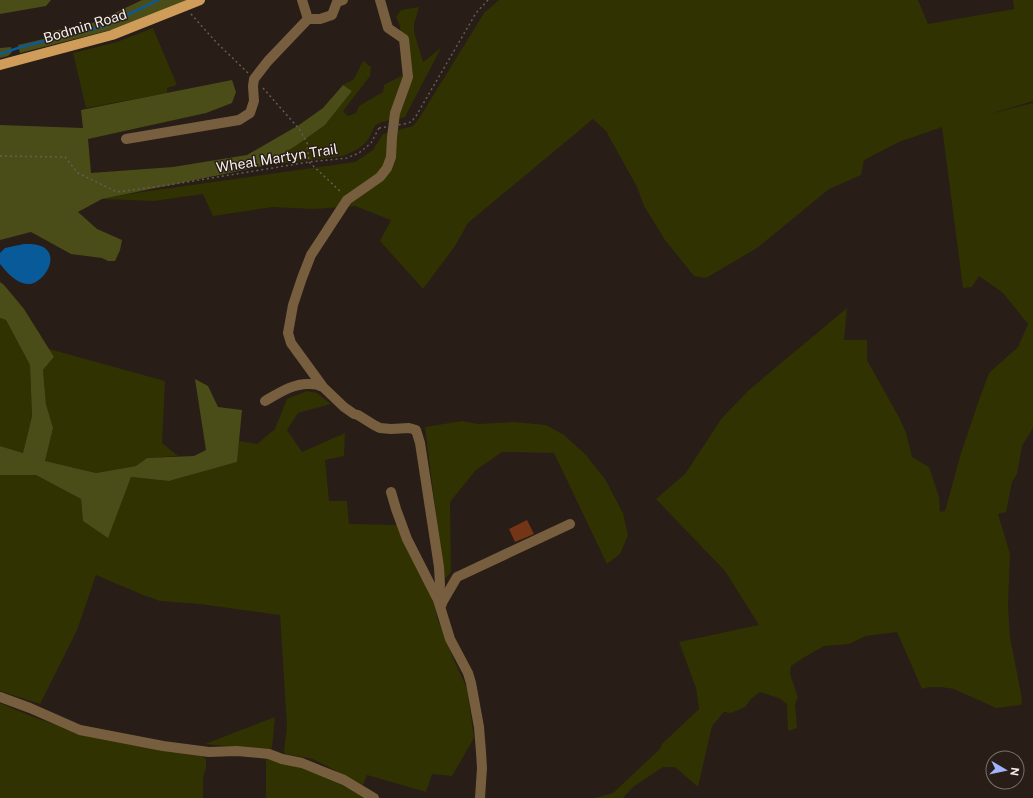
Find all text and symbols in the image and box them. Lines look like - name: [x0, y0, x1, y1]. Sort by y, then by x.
- street label: Bodmin Road: [41, 6, 129, 46]
- street label: Wheal Martyn Trail: [215, 140, 339, 176]
- north arrow: [985, 750, 1025, 790]
- text: N: [1008, 766, 1021, 777]

